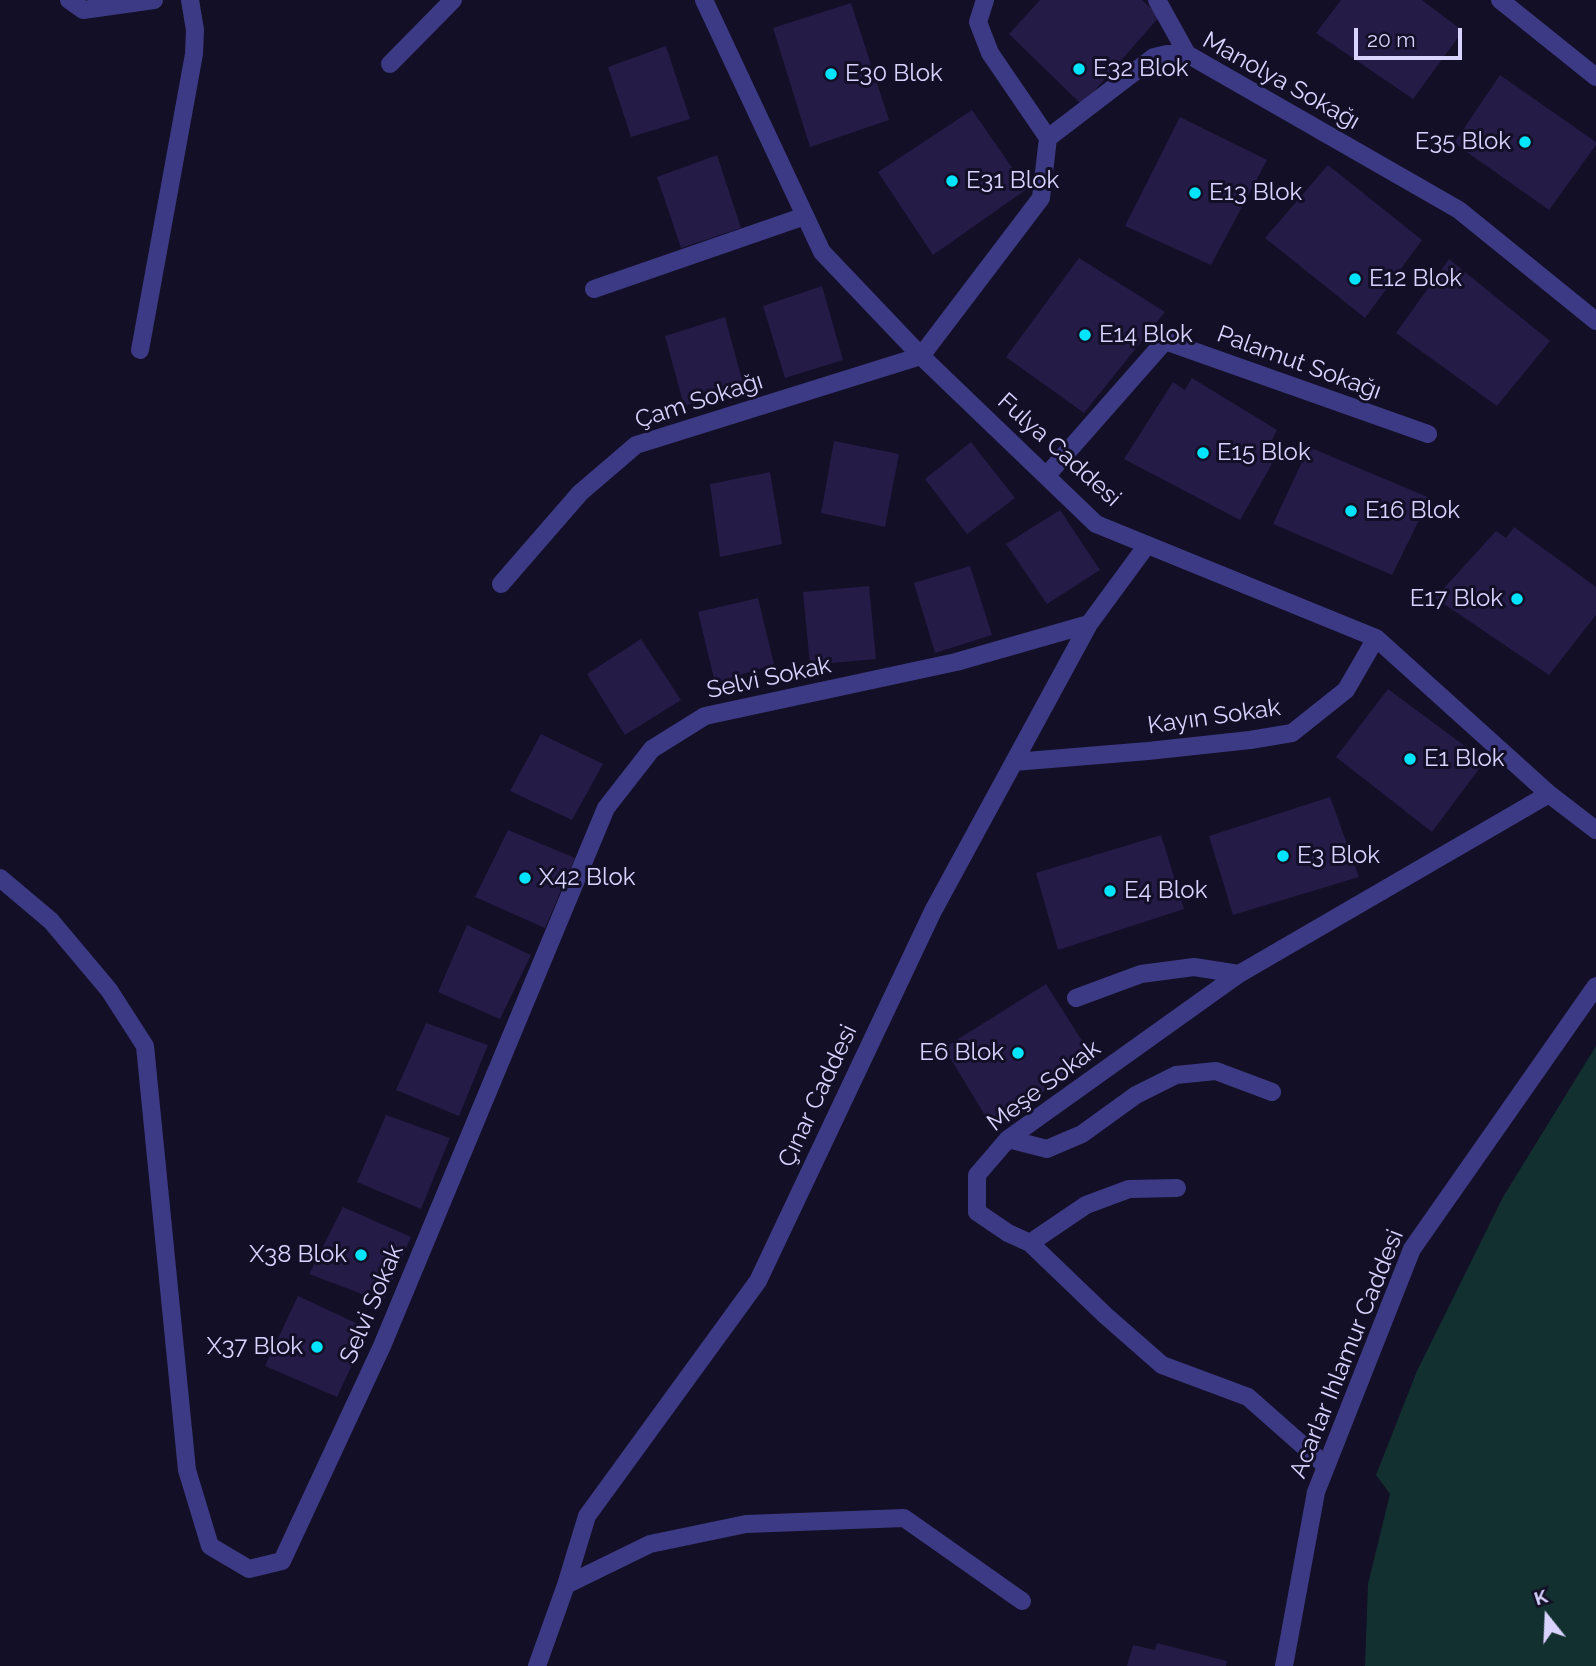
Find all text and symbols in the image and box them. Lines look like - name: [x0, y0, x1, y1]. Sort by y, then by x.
- scale bar: [1358, 14, 1466, 58]
- street label: Manolya Sokağı: [1198, 26, 1364, 136]
- text: 20 m: [1367, 27, 1415, 52]
- place label: E32 Blok: [1093, 55, 1189, 83]
- place label: E30 Blok: [845, 60, 943, 88]
- marker: E32 Blok: [1071, 61, 1087, 77]
- marker: E30 Blok: [823, 66, 839, 82]
- place label: E35 Blok: [1415, 128, 1511, 156]
- marker: E35 Blok: [1517, 134, 1533, 150]
- place label: E31 Blok: [966, 167, 1059, 195]
- marker: E31 Blok: [944, 173, 960, 189]
- place label: E13 Blok: [1209, 179, 1302, 207]
- marker: E13 Blok: [1187, 185, 1203, 201]
- place label: E12 Blok: [1369, 265, 1462, 293]
- marker: E12 Blok: [1347, 271, 1363, 287]
- street label: Palamut Sokağı: [1213, 320, 1385, 406]
- place label: E14 Blok: [1099, 321, 1193, 349]
- marker: E14 Blok: [1077, 327, 1093, 343]
- street label: Çam Sokağı: [632, 367, 766, 435]
- street label: Fulya Caddesi: [991, 387, 1127, 513]
- place label: E15 Blok: [1217, 439, 1311, 467]
- marker: E15 Blok: [1195, 445, 1211, 461]
- place label: E16 Blok: [1365, 497, 1460, 525]
- marker: E16 Blok: [1343, 503, 1359, 519]
- place label: E17 Blok: [1410, 585, 1503, 613]
- marker: E17 Blok: [1509, 591, 1525, 607]
- street label: Selvi Sokak: [704, 651, 834, 705]
- street label: Kayın Sokak: [1146, 693, 1282, 741]
- place label: E1 Blok: [1424, 745, 1505, 773]
- marker: E1 Blok: [1402, 751, 1418, 767]
- place label: E3 Blok: [1297, 842, 1380, 870]
- marker: E3 Blok: [1275, 848, 1291, 864]
- place label: X42 Blok: [539, 864, 635, 892]
- marker: X42 Blok: [517, 870, 533, 886]
- place label: E4 Blok: [1124, 877, 1207, 905]
- marker: E4 Blok: [1102, 883, 1118, 899]
- street label: Çınar Caddesi: [772, 1020, 864, 1172]
- street label: Meşe Sokak: [982, 1034, 1106, 1138]
- place label: E6 Blok: [919, 1039, 1004, 1067]
- marker: E6 Blok: [1010, 1045, 1026, 1061]
- street label: Acarlar Ihlamur Caddesi: [1284, 1226, 1410, 1482]
- street label: Selvi Sokak: [334, 1240, 410, 1368]
- place label: X38 Blok: [249, 1241, 347, 1269]
- marker: X38 Blok: [353, 1247, 369, 1263]
- place label: X37 Blok: [207, 1333, 303, 1361]
- marker: X37 Blok: [309, 1339, 325, 1355]
- north arrow: [1512, 1582, 1582, 1652]
- text: K: [1531, 1585, 1550, 1609]

